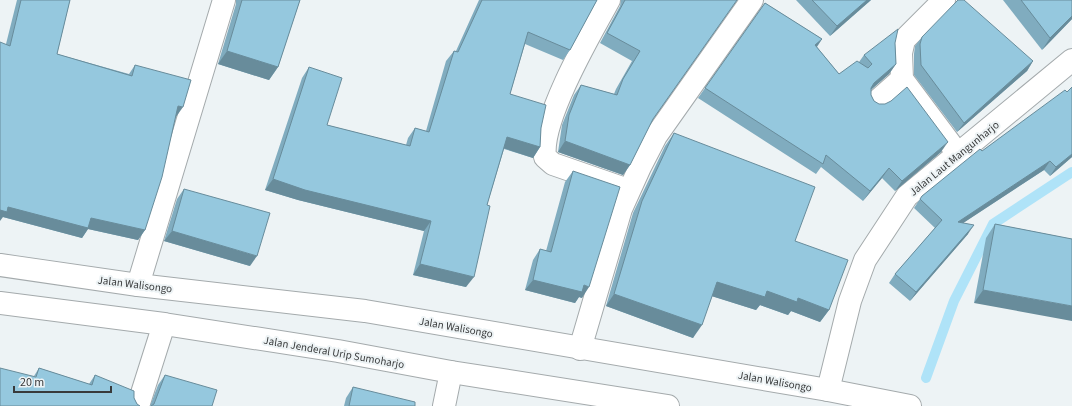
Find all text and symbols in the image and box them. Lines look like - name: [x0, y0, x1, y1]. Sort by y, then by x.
- street label: Jalan Laut Mangunharjo: [906, 118, 1002, 199]
- street label: Jalan Walisongo: [97, 272, 173, 297]
- street label: Jalan Walisongo: [418, 314, 494, 341]
- street label: Jalan Jenderal Urip Sumoharjo: [262, 333, 405, 372]
- scale bar: [14, 368, 111, 394]
- street label: Jalan Walisongo: [737, 368, 813, 395]
- text: 20 m: [20, 374, 44, 391]

